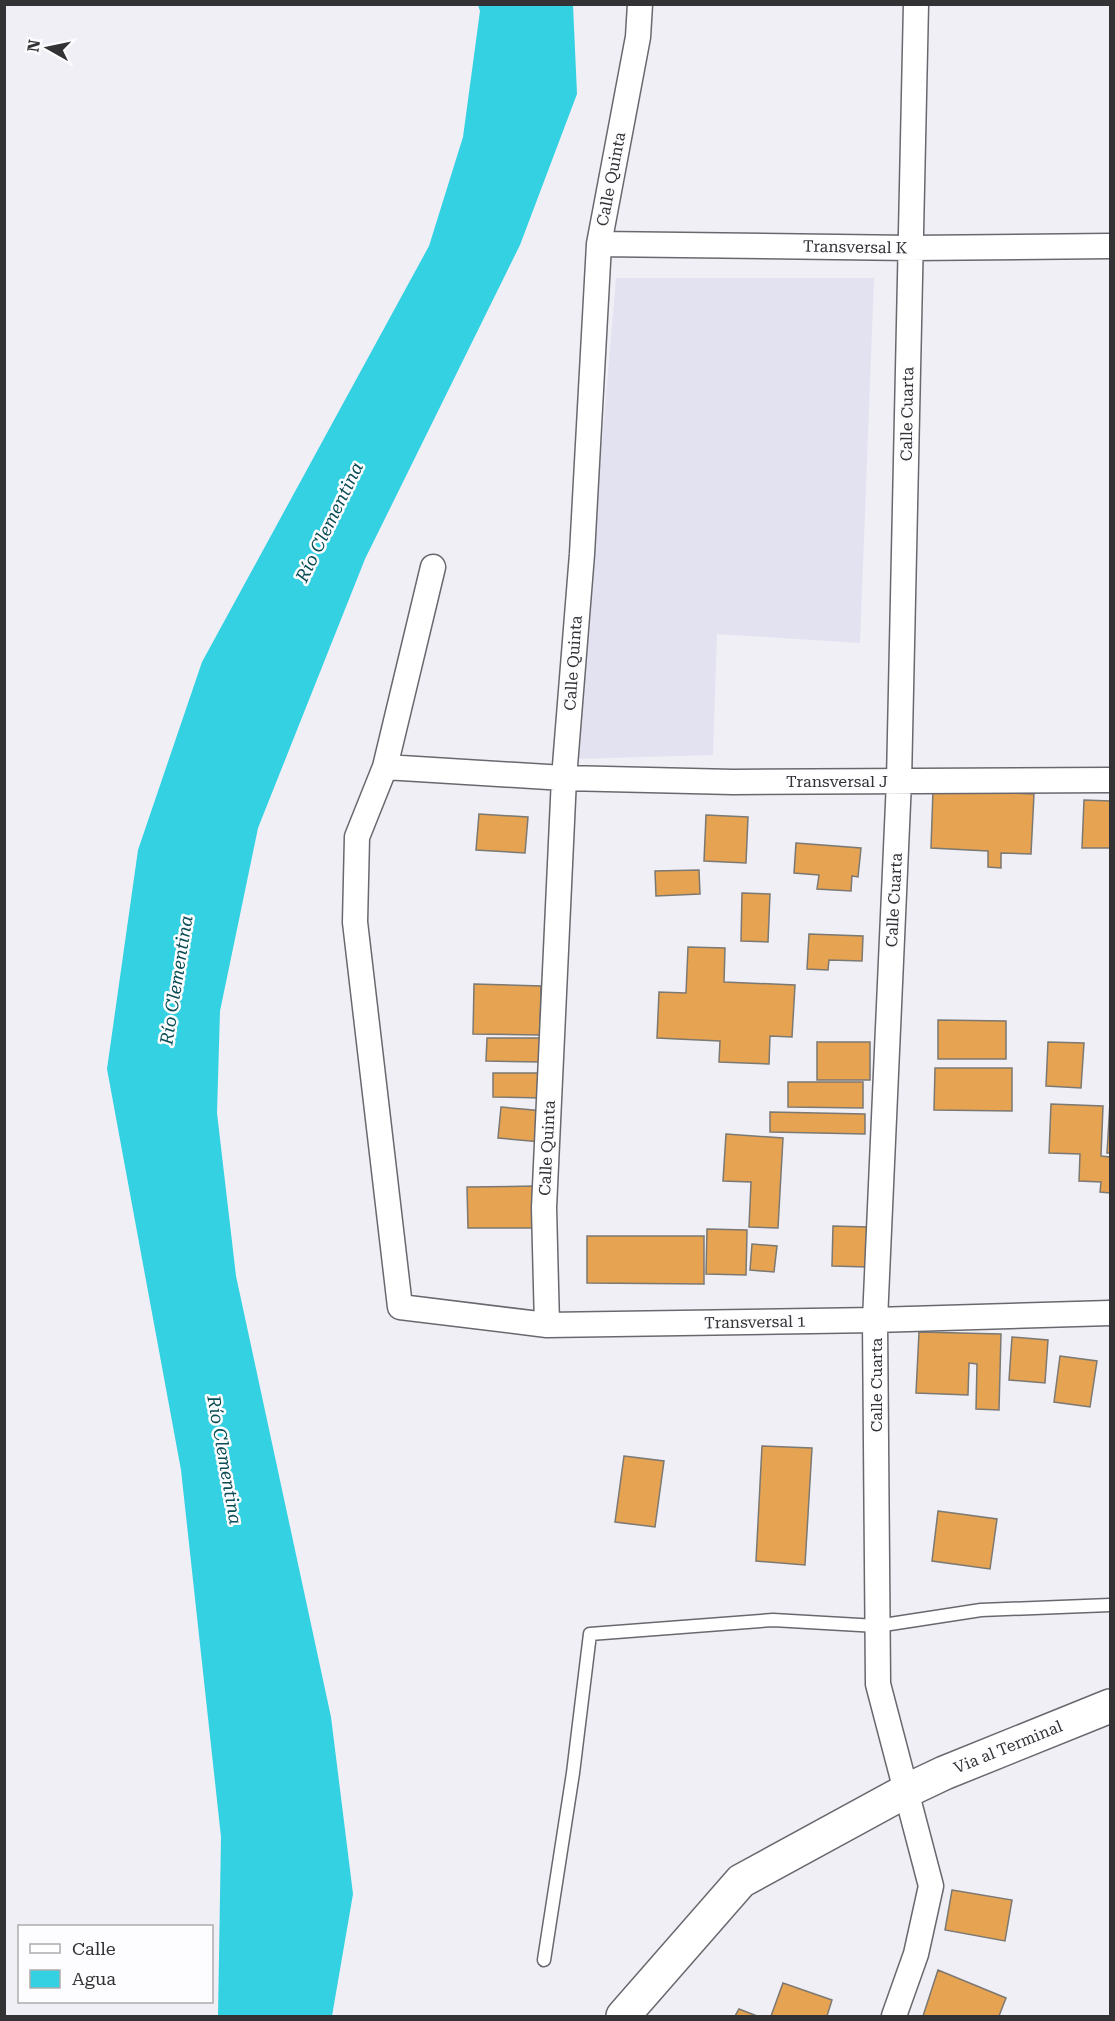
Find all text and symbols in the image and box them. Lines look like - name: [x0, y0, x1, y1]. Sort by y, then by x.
- north arrow: [18, 18, 78, 78]
- text: N: [23, 38, 44, 53]
- street label: Calle Quinta: [593, 130, 630, 228]
- street label: Transversal K: [803, 237, 908, 257]
- street label: Calle Cuarta: [897, 366, 917, 461]
- water label: Río Clementina: [290, 459, 367, 586]
- street label: Calle Quinta: [560, 614, 586, 711]
- street label: Transversal J: [786, 772, 888, 791]
- street label: Calle Cuarta: [882, 852, 906, 948]
- water label: Río Clementina: [155, 914, 197, 1047]
- street label: Calle Quinta: [535, 1099, 559, 1196]
- street label: Transversal 1: [704, 1312, 806, 1332]
- street label: Calle Cuarta: [867, 1337, 886, 1432]
- water label: Río Clementina: [203, 1393, 247, 1526]
- street label: Via al Terminal: [951, 1717, 1065, 1777]
- legend: [18, 1925, 213, 2003]
- text: Calle: [72, 1938, 116, 1959]
- text: Agua: [72, 1968, 116, 1989]

